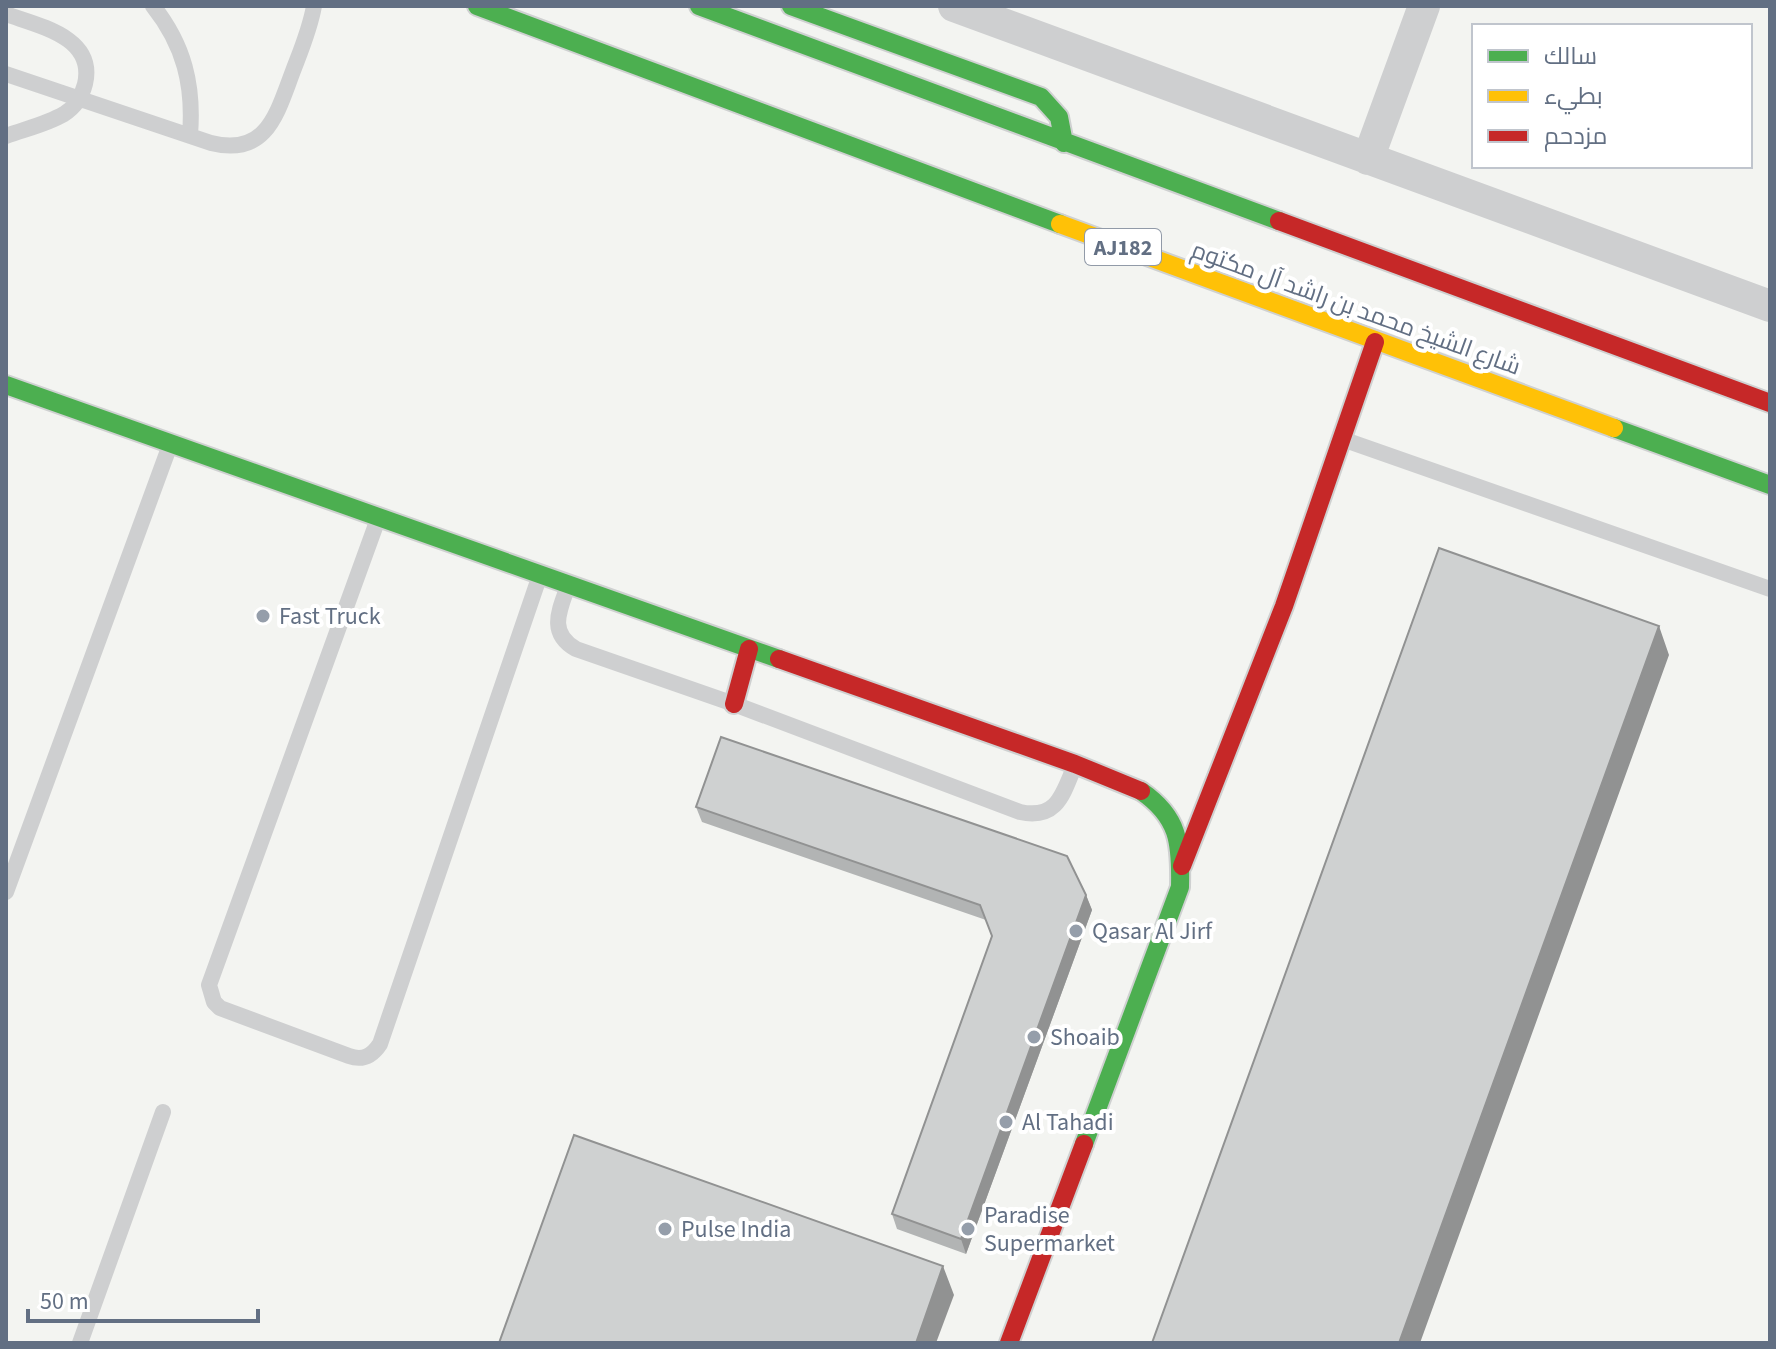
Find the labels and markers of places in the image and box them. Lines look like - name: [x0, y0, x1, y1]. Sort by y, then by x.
- place label: Fast Truck: [279, 599, 381, 634]
- marker: Fast Truck: [254, 607, 272, 625]
- place label: Qasar Al Jirf: [1092, 914, 1213, 949]
- marker: Qasar Al Jirf: [1067, 922, 1085, 940]
- place label: Shoaib: [1050, 1020, 1120, 1055]
- marker: Shoaib: [1025, 1028, 1043, 1046]
- place label: Al Tahadi: [1022, 1105, 1114, 1140]
- marker: Al Tahadi: [997, 1113, 1015, 1131]
- place label: Paradise Supermarket: [984, 1198, 1115, 1261]
- place label: Pulse India: [681, 1212, 791, 1247]
- marker: Pulse India: [656, 1220, 674, 1238]
- marker: Paradise Supermarket: [959, 1220, 977, 1238]

